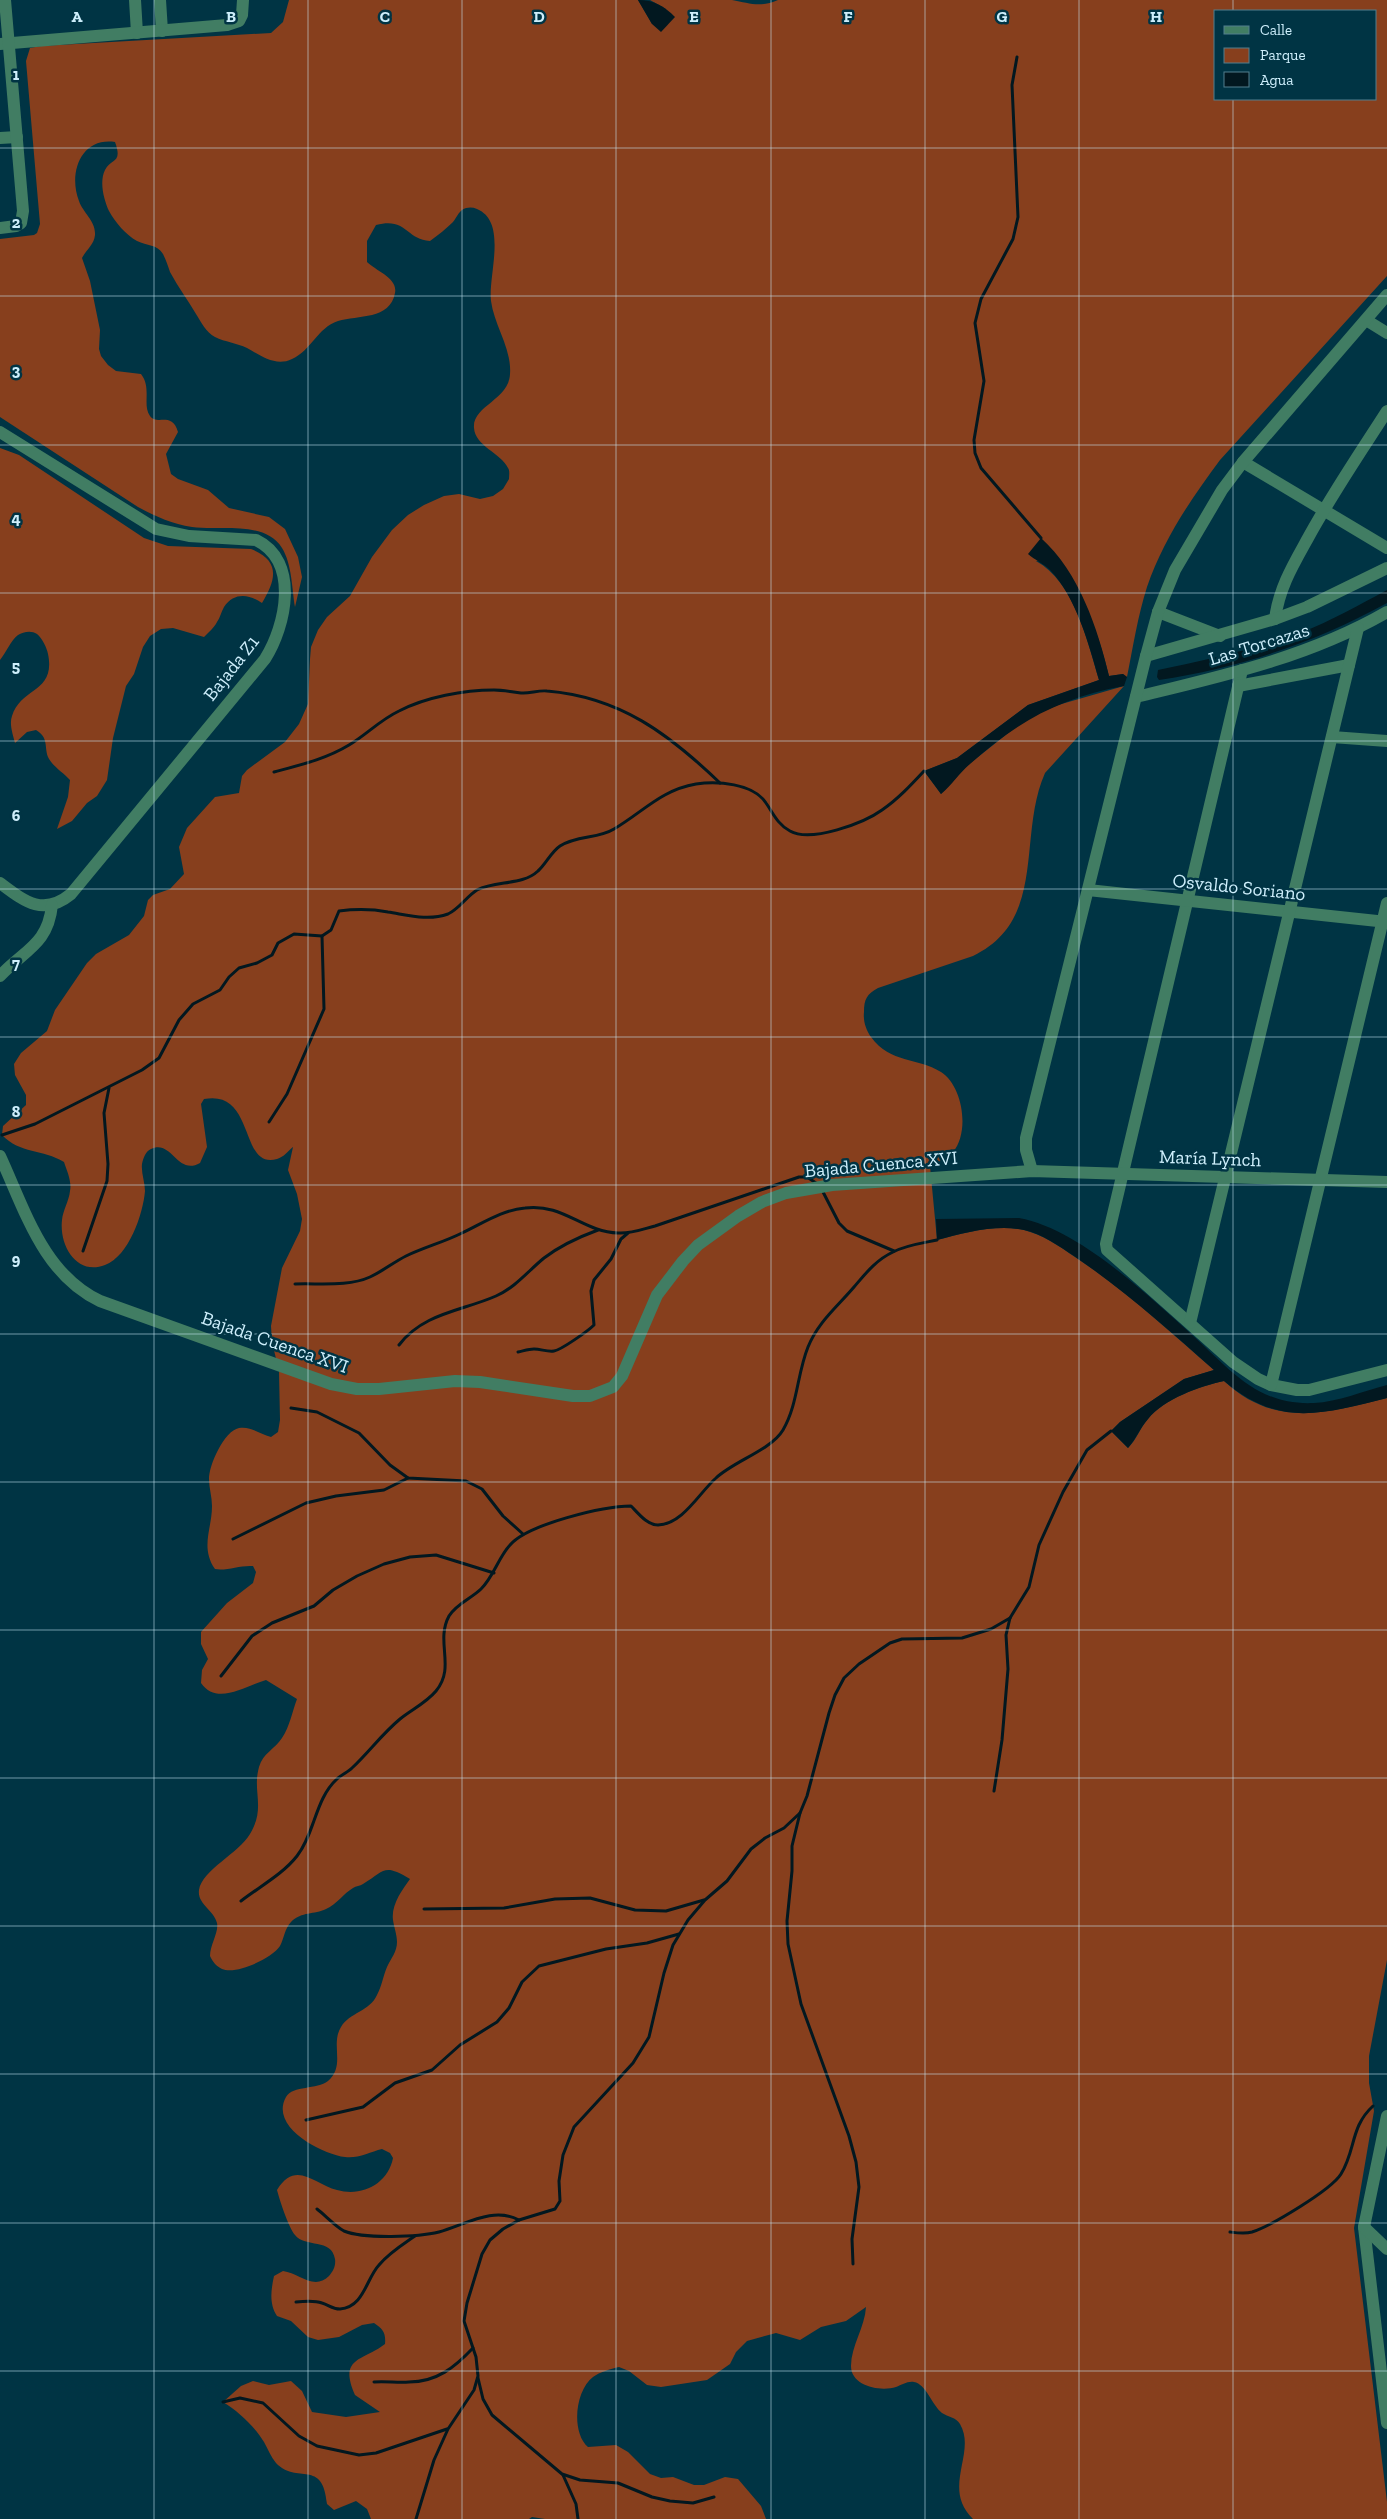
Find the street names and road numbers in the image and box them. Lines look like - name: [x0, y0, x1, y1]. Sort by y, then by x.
- street label: Las Torcazas: [1206, 618, 1312, 670]
- street label: Bajada Z1: [198, 631, 264, 705]
- street label: Osvaldo Soriano: [1171, 869, 1307, 905]
- street label: María Lynch: [1159, 1145, 1262, 1171]
- street label: Bajada Cuenca XVI: [803, 1146, 959, 1182]
- street label: Bajada Cuenca XVI: [199, 1306, 351, 1378]

